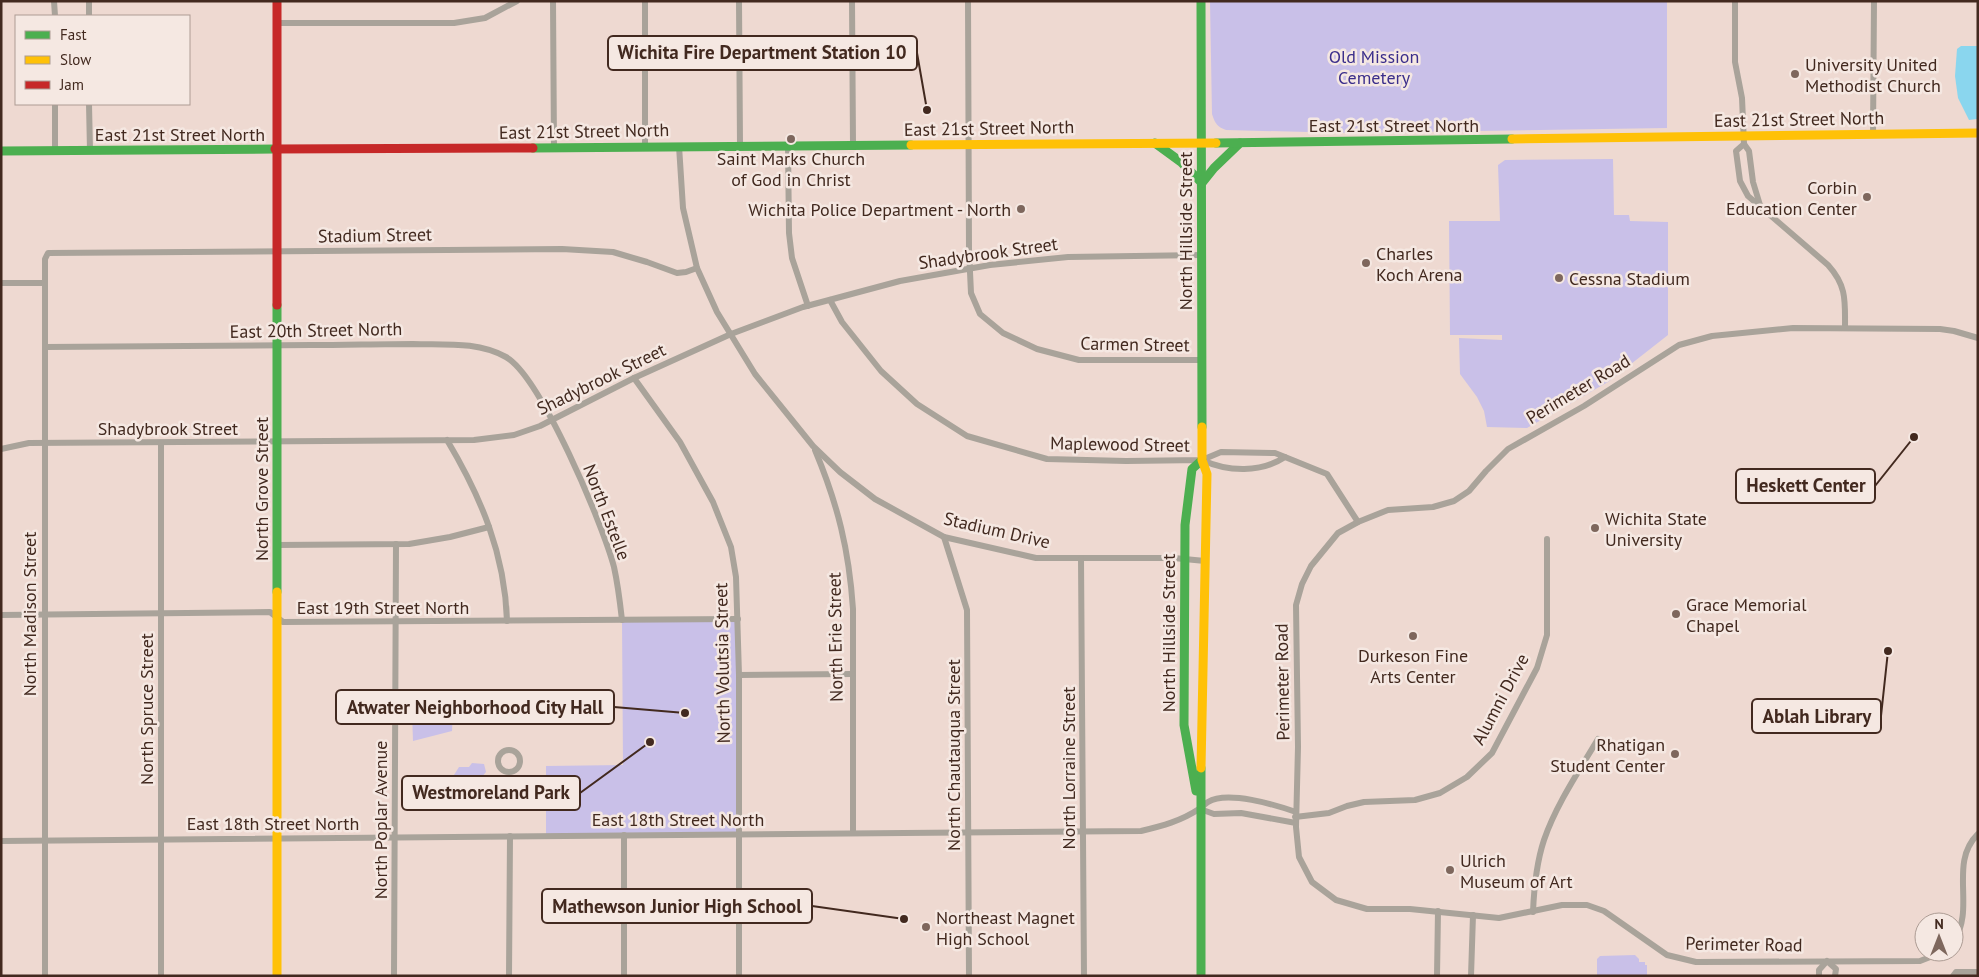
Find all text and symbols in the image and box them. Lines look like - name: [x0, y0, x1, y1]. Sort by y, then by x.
- legend: [15, 15, 190, 105]
- text: Fast: [60, 25, 87, 44]
- callout: Wichita Fire Department Station 10: [608, 36, 917, 70]
- text: Wichita Fire Department Station 10: [618, 40, 907, 64]
- park label: Old Mission Cemetery: [1329, 45, 1419, 89]
- text: Slow: [60, 50, 91, 69]
- place label: University United Methodist Church: [1805, 53, 1941, 97]
- marker: University United Methodist Church: [1789, 68, 1801, 80]
- text: Jam: [59, 75, 84, 94]
- street label: East 21st Street North: [1714, 106, 1884, 132]
- street label: East 21st Street North: [1309, 114, 1479, 137]
- street label: East 21st Street North: [904, 115, 1074, 141]
- street label: East 21st Street North: [499, 118, 669, 144]
- street label: East 21st Street North: [95, 123, 265, 146]
- marker: Saint Marks Church of God in Christ: [785, 133, 797, 145]
- place label: Saint Marks Church of God in Christ: [717, 147, 865, 191]
- street label: North Hillside Street: [1174, 152, 1197, 310]
- place label: Corbin Education Center: [1726, 176, 1857, 220]
- marker: Corbin Education Center: [1861, 191, 1873, 203]
- place label: Wichita Police Department - North: [748, 198, 1011, 221]
- marker: Wichita Police Department - North: [1015, 203, 1027, 215]
- street label: Stadium Street: [318, 223, 432, 247]
- street label: Shadybrook Street: [917, 232, 1059, 274]
- place label: Charles Koch Arena: [1376, 242, 1463, 286]
- marker: Charles Koch Arena: [1360, 257, 1372, 269]
- place label: Cessna Stadium: [1569, 267, 1690, 290]
- marker: Cessna Stadium: [1553, 272, 1565, 284]
- street label: East 20th Street North: [230, 317, 402, 343]
- street label: Carmen Street: [1080, 332, 1190, 356]
- street label: Shadybrook Street: [533, 338, 669, 420]
- street label: Perimeter Road: [1522, 349, 1634, 429]
- street label: Shadybrook Street: [98, 417, 238, 440]
- street label: North Grove Street: [250, 417, 273, 561]
- street label: Maplewood Street: [1050, 431, 1190, 457]
- street label: North Estelle: [578, 461, 636, 563]
- callout: Heskett Center: [1736, 469, 1875, 503]
- text: Heskett Center: [1746, 473, 1866, 497]
- street label: Stadium Drive: [942, 507, 1052, 553]
- place label: Wichita State University: [1605, 507, 1707, 551]
- marker: Wichita State University: [1589, 522, 1601, 534]
- street label: North Madison Street: [18, 532, 41, 696]
- street label: North Hillside Street: [1157, 554, 1180, 712]
- street label: North Erie Street: [822, 572, 848, 702]
- street label: North Volutsia Street: [709, 582, 735, 744]
- place label: Grace Memorial Chapel: [1686, 593, 1807, 637]
- street label: East 19th Street North: [297, 596, 469, 619]
- marker: Grace Memorial Chapel: [1670, 608, 1682, 620]
- street label: Perimeter Road: [1269, 623, 1295, 741]
- marker: Durkeson Fine Arts Center: [1407, 630, 1419, 642]
- street label: North Spruce Street: [135, 633, 158, 785]
- place label: Durkeson Fine Arts Center: [1358, 644, 1468, 688]
- street label: Alumni Drive: [1466, 649, 1534, 749]
- street label: North Chautauqua Street: [942, 659, 965, 851]
- street label: North Lorraine Street: [1057, 687, 1080, 849]
- callout: Atwater Neighborhood City Hall: [336, 690, 614, 724]
- text: Atwater Neighborhood City Hall: [347, 695, 604, 719]
- callout: Ablah Library: [1752, 699, 1881, 733]
- text: Ablah Library: [1763, 704, 1872, 728]
- place label: Rhatigan Student Center: [1550, 733, 1665, 777]
- street label: North Poplar Avenue: [369, 741, 392, 899]
- marker: Rhatigan Student Center: [1669, 748, 1681, 760]
- callout: Westmoreland Park: [402, 776, 580, 810]
- text: Westmoreland Park: [412, 780, 570, 804]
- street label: East 18th Street North: [592, 808, 764, 831]
- street label: East 18th Street North: [187, 812, 359, 835]
- place label: Ulrich Museum of Art: [1460, 849, 1572, 893]
- marker: Ulrich Museum of Art: [1444, 864, 1456, 876]
- callout: Mathewson Junior High School: [542, 889, 812, 923]
- text: Mathewson Junior High School: [552, 894, 802, 918]
- place label: Northeast Magnet High School: [936, 906, 1075, 950]
- north arrow: [1914, 912, 1964, 962]
- text: N: [1934, 915, 1944, 933]
- marker: Northeast Magnet High School: [920, 921, 932, 933]
- street label: Perimeter Road: [1685, 931, 1803, 957]

